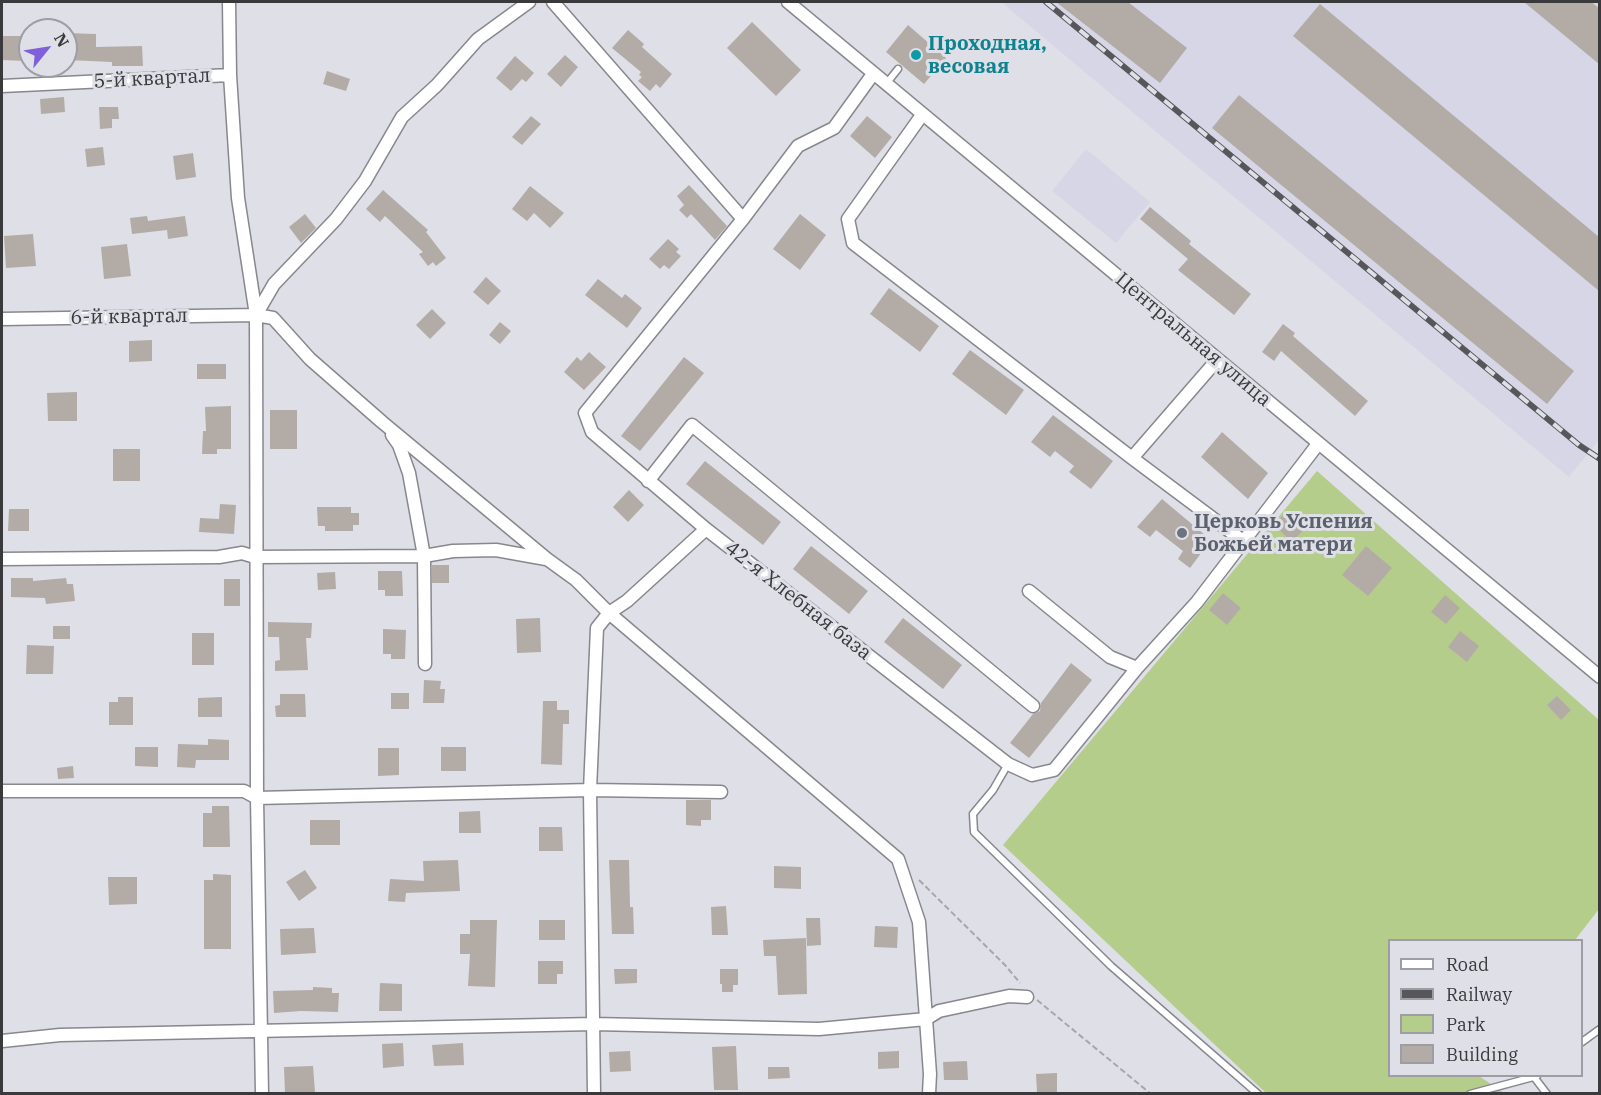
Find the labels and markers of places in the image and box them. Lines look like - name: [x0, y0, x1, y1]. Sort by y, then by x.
- place label: Проходная, весовая: [928, 32, 1047, 79]
- marker: Проходная, весовая: [909, 48, 923, 62]
- place label: Церковь Успения Божьей матери: [1194, 510, 1373, 557]
- marker: Церковь Успения Божьей матери: [1175, 526, 1189, 540]

